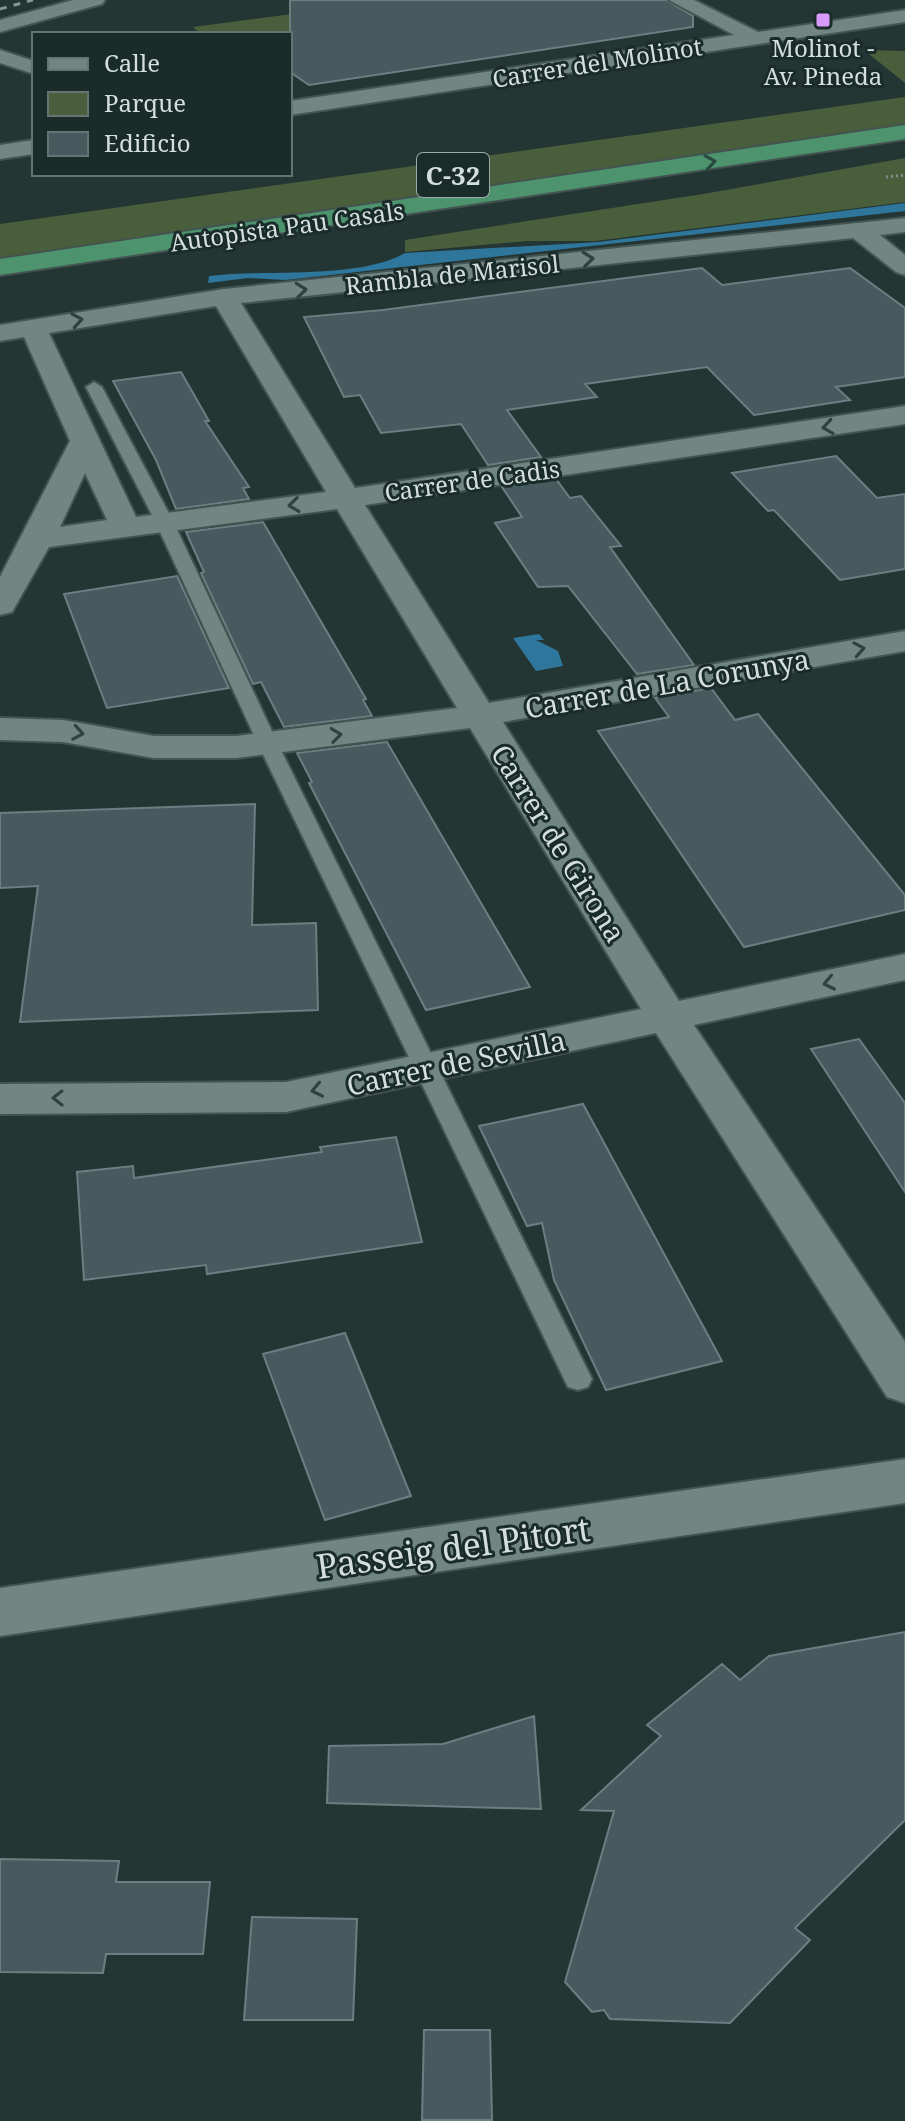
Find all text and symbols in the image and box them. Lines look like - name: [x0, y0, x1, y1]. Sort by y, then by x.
- marker: Molinot - Av. Pineda: [814, 11, 832, 29]
- street label: Carrer del Molinot: [490, 29, 704, 95]
- place label: Molinot - Av. Pineda: [764, 31, 882, 92]
- legend: [32, 32, 292, 176]
- text: Calle: [104, 46, 160, 79]
- text: Parque: [104, 86, 186, 119]
- text: Edificio: [104, 126, 191, 159]
- road number: C-32: [417, 153, 489, 197]
- one-way arrow: [703, 154, 717, 171]
- street label: Autopista Pau Casals: [168, 193, 406, 259]
- street label: Rambla de Marisol: [343, 246, 561, 302]
- one-way arrow: [582, 251, 595, 268]
- one-way arrow: [295, 282, 308, 299]
- one-way arrow: [70, 312, 84, 329]
- one-way arrow: [821, 418, 835, 435]
- street label: Carrer de Cadis: [382, 451, 562, 509]
- one-way arrow: [287, 496, 300, 513]
- street label: Carrer de La Corunya: [522, 639, 812, 727]
- one-way arrow: [852, 642, 865, 659]
- one-way arrow: [71, 724, 85, 741]
- one-way arrow: [330, 727, 343, 744]
- street label: Carrer de Girona: [483, 737, 635, 949]
- one-way arrow: [822, 974, 836, 991]
- street label: Carrer de Sevilla: [343, 1020, 569, 1104]
- one-way arrow: [311, 1081, 324, 1098]
- one-way arrow: [51, 1089, 64, 1107]
- street label: Passeig del Pitort: [313, 1505, 593, 1589]

